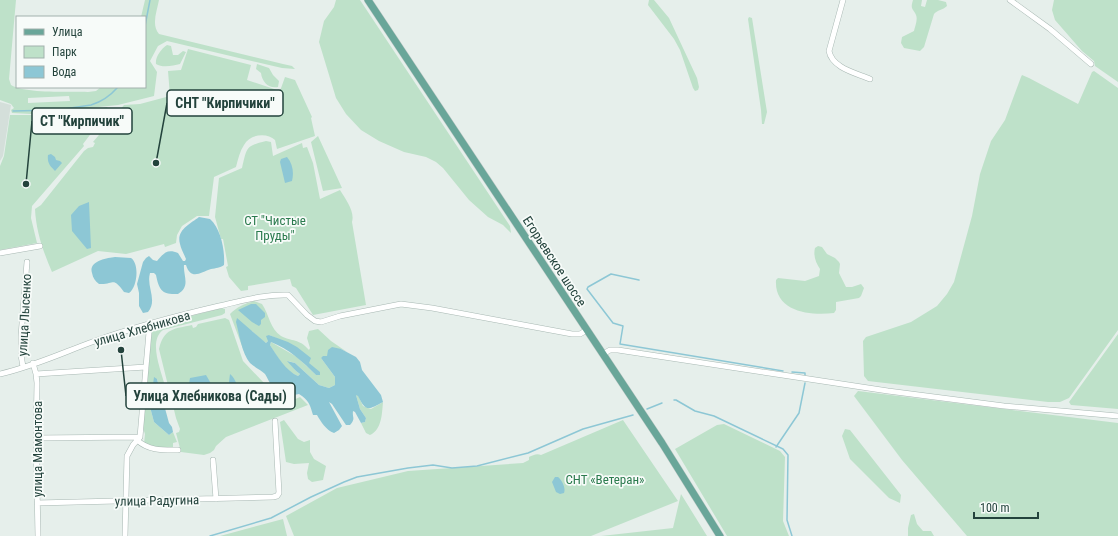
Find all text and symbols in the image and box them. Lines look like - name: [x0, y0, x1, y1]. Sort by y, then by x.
- legend: [16, 16, 146, 88]
- text: Улица: [52, 25, 83, 39]
- text: Парк: [52, 45, 77, 59]
- text: Вода: [52, 65, 77, 79]
- callout: СНТ "Кирпичики": [167, 90, 283, 116]
- text: СНТ "Кирпичики": [175, 95, 275, 111]
- callout: СТ "Кирпичик": [32, 108, 132, 134]
- text: СТ "Кирпичик": [40, 113, 124, 129]
- park label: СТ "Чистые Пруды": [244, 213, 306, 243]
- street label: Егорьевское шоссе: [520, 213, 589, 309]
- street label: улица Лысенко: [15, 273, 34, 357]
- street label: улица Хлебникова: [92, 308, 192, 349]
- callout: Улица Хлебникова (Сады): [126, 383, 295, 409]
- text: Улица Хлебникова (Сады): [133, 388, 287, 405]
- street label: улица Мамонтова: [30, 401, 45, 497]
- park label: СНТ «Ветеран»: [565, 472, 645, 487]
- street label: улица Радугина: [115, 492, 199, 509]
- scale bar: [974, 494, 1038, 520]
- text: 100 m: [980, 501, 1010, 515]

